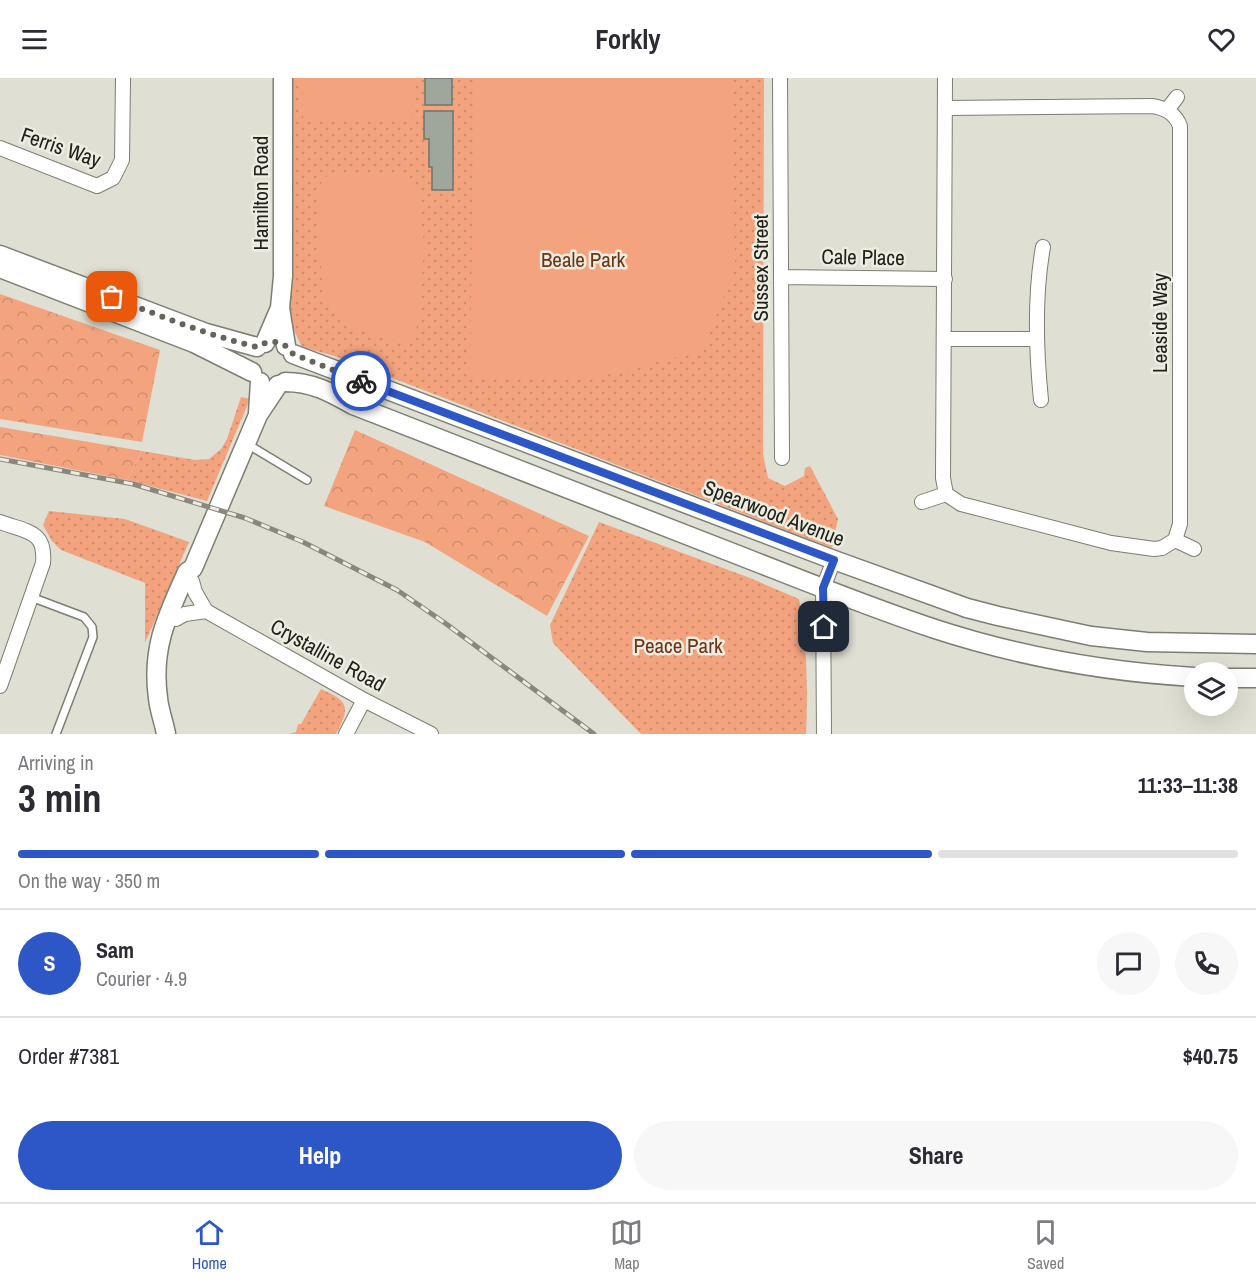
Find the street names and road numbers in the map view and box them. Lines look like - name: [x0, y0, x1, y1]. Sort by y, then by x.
- street label: Ferris Way: [17, 120, 105, 174]
- street label: Hamilton Road: [246, 136, 275, 250]
- street label: Sussex Street: [746, 214, 775, 322]
- street label: Cale Place: [821, 242, 905, 272]
- street label: Leaside Way: [1145, 273, 1174, 373]
- street label: Spearwood Avenue: [699, 473, 849, 553]
- street label: Crystalline Road: [265, 611, 391, 699]

